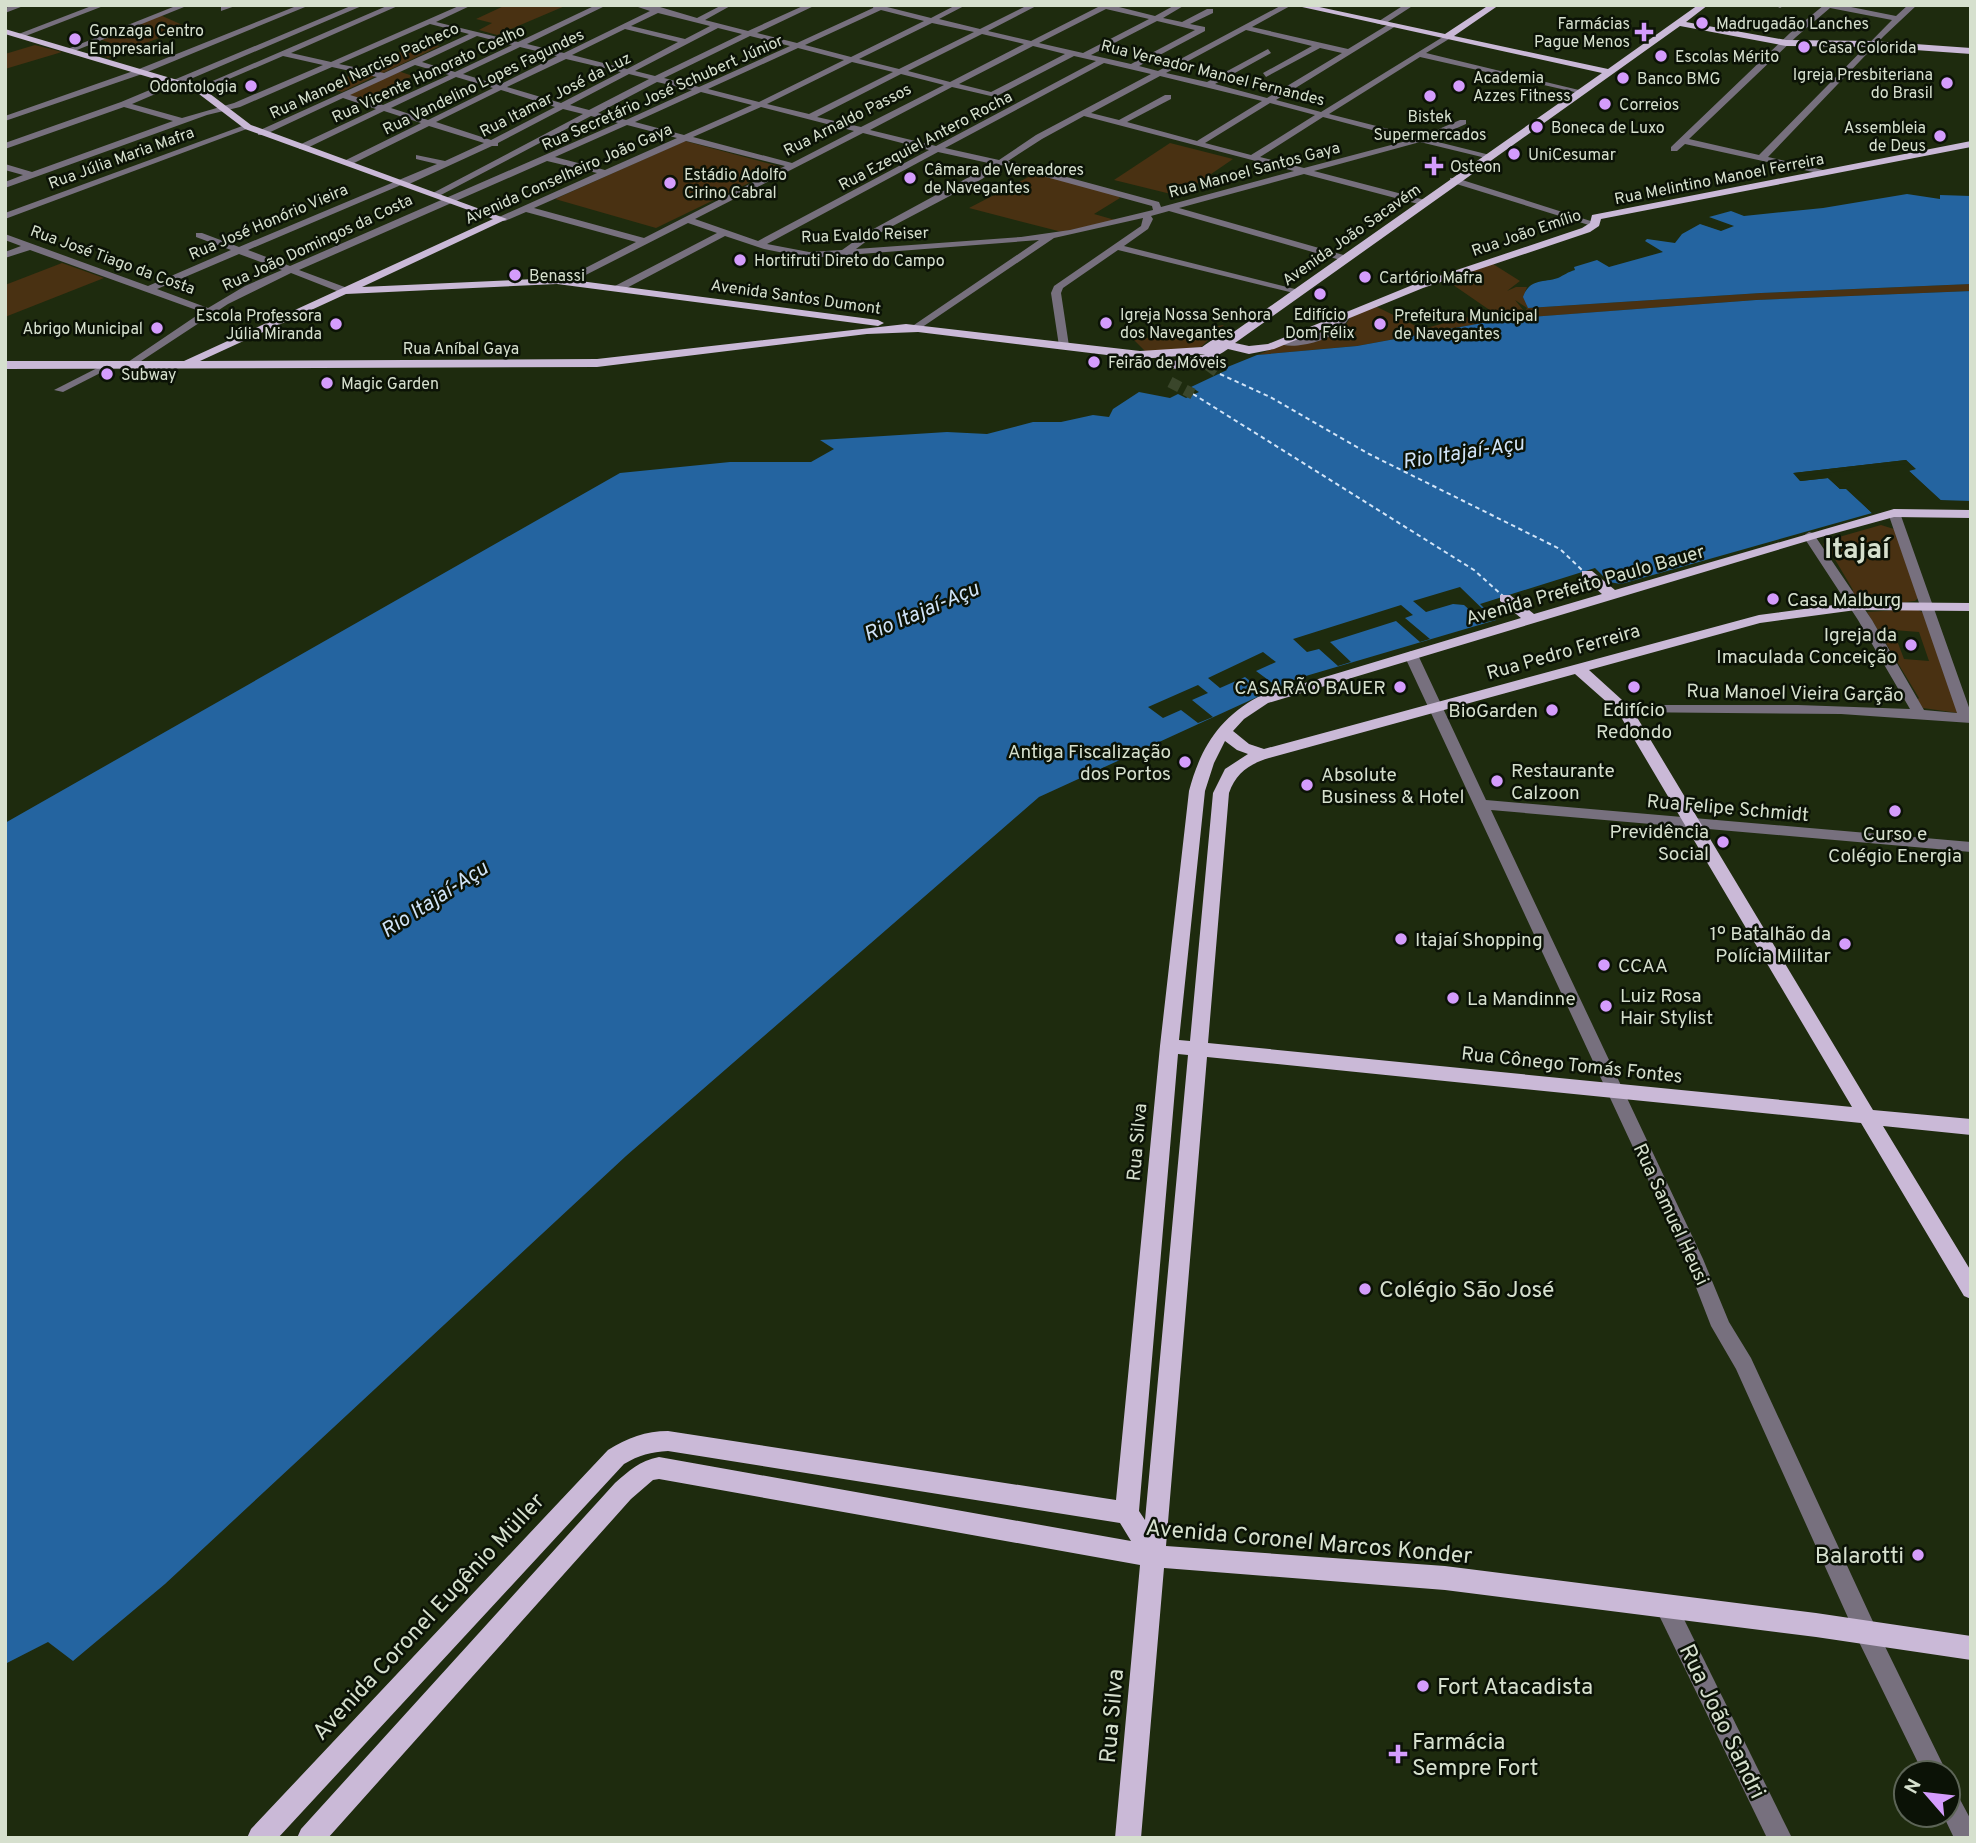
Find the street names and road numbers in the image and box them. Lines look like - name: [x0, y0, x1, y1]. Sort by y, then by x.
- street label: Rua Manoel Narciso Pacheco: [267, 19, 463, 125]
- street label: Rua Vicente Honorato Coelho: [329, 21, 529, 128]
- street label: Rua Vandelino Lopes Fagundes: [380, 25, 588, 140]
- street label: Rua Secretário José Schubert Júnior: [539, 31, 787, 156]
- street label: Rua Vereador Manoel Fernandes: [1098, 36, 1327, 111]
- street label: Rua Itamar José da Luz: [477, 49, 635, 143]
- street label: Rua Arnaldo Passos: [781, 80, 915, 162]
- street label: Rua Ezequiel Antero Rocha: [836, 87, 1016, 196]
- street label: Avenida Conselheiro João Gaya: [462, 120, 676, 230]
- street label: Rua Júlia Maria Mafra: [46, 123, 197, 195]
- street label: Rua Manoel Santos Gaya: [1167, 138, 1342, 203]
- street label: Rua Melintino Manoel Ferreira: [1613, 150, 1826, 210]
- street label: Rua José Honório Vieira: [186, 180, 351, 265]
- street label: Avenida João Sacavém: [1279, 180, 1425, 291]
- street label: Rua João Domingos da Costa: [219, 191, 416, 297]
- street label: Rua João Emílio: [1469, 206, 1584, 262]
- street label: Rua José Tiago da Costa: [27, 222, 197, 300]
- street label: Rua Evaldo Reiser: [801, 224, 929, 248]
- street label: Avenida Santos Dumont: [709, 276, 882, 320]
- street label: Rua Aníbal Gaya: [403, 340, 519, 360]
- street label: Avenida Prefeito Paulo Bauer: [1463, 540, 1708, 632]
- street label: Rua Pedro Ferreira: [1484, 620, 1643, 686]
- street label: Rua Manoel Vieira Garção: [1686, 680, 1904, 708]
- street label: Rua Felipe Schmidt: [1646, 790, 1810, 828]
- street label: Rua Cônego Tomás Fontes: [1460, 1042, 1684, 1090]
- street label: Rua Silva: [1123, 1102, 1153, 1182]
- street label: Rua Samuel Heusi: [1627, 1140, 1714, 1290]
- street label: Avenida Coronel Eugênio Müller: [307, 1488, 552, 1748]
- street label: Avenida Coronel Marcos Konder: [1144, 1515, 1473, 1572]
- street label: Rua João Sandri: [1671, 1640, 1771, 1804]
- street label: Rua Silva: [1095, 1668, 1132, 1765]

